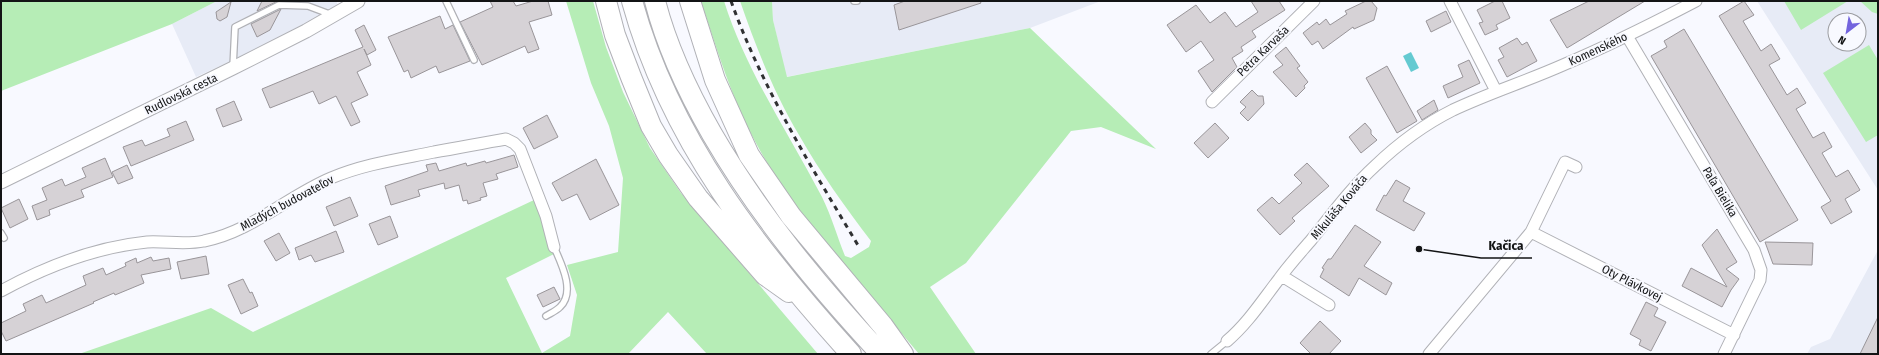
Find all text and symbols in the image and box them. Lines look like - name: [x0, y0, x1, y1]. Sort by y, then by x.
- north arrow: [1827, 12, 1867, 52]
- street label: Petra Karvaša: [1234, 23, 1292, 79]
- street label: Komenského: [1566, 29, 1630, 69]
- text: N: [1836, 33, 1848, 47]
- street label: Rudlovská cesta: [143, 70, 220, 118]
- street label: Paľa Bielika: [1700, 164, 1741, 220]
- street label: Mladých budovateľov: [238, 172, 337, 234]
- street label: Mikuláša Kováča: [1308, 172, 1370, 242]
- callout: Kačica: [1481, 233, 1532, 258]
- text: Kačica: [1489, 238, 1524, 253]
- street label: Oty Plávkovej: [1599, 262, 1665, 304]

